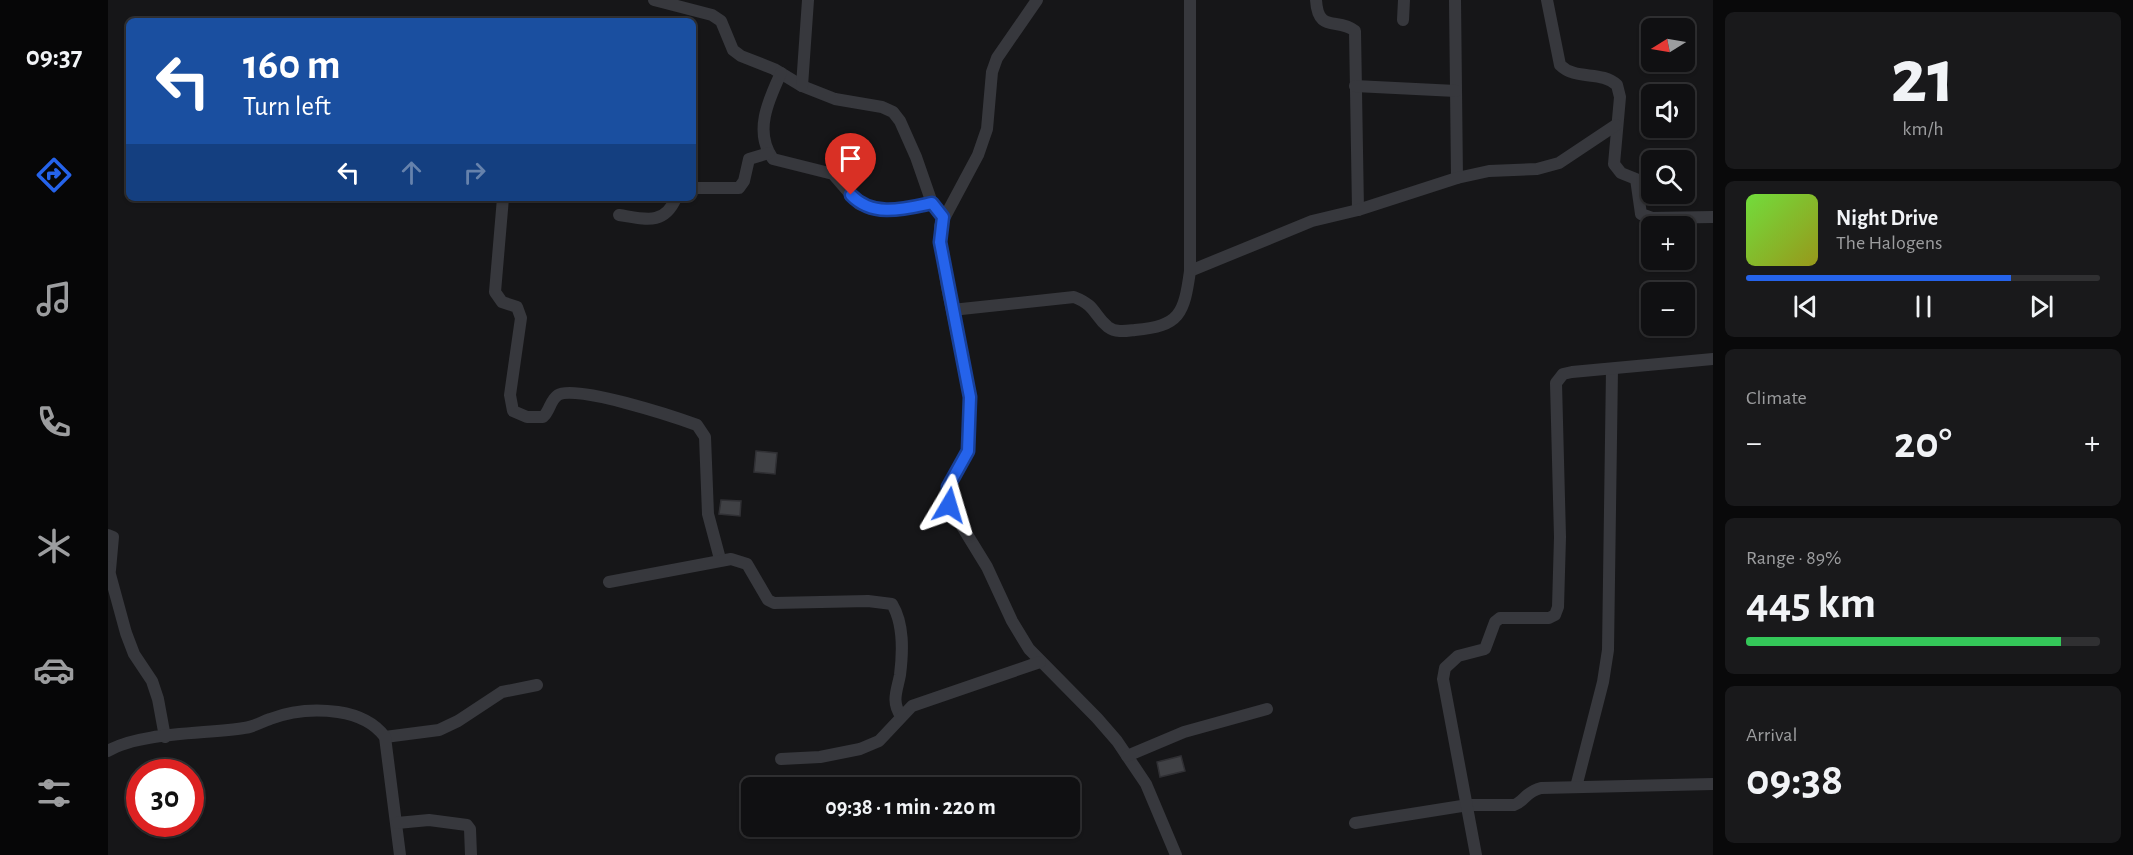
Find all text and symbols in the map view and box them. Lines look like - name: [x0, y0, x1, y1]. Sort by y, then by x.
- north arrow: [1641, 18, 1695, 72]
- map controls: [1641, 18, 1695, 336]
- text: 21: [1891, 39, 1955, 117]
- icon: left: [144, 42, 222, 120]
- text: 09:37: [26, 43, 82, 70]
- text: 160 m: [243, 44, 341, 86]
- button: sound: [1641, 84, 1695, 138]
- text: Turn left: [243, 93, 331, 120]
- text: km/h: [1902, 119, 1944, 139]
- pin: [825, 133, 876, 195]
- icon: arrive: [834, 142, 867, 175]
- button: search: [1641, 150, 1695, 204]
- icon: directions: [33, 154, 75, 196]
- icon: left: [332, 156, 365, 189]
- icon: ahead: [395, 156, 428, 189]
- icon: right: [458, 156, 491, 189]
- text: Night Drive: [1836, 207, 1938, 229]
- button: +: [1641, 216, 1695, 270]
- text: The Halogens: [1836, 233, 1942, 253]
- icon: music: [33, 278, 75, 320]
- button: −: [1641, 282, 1695, 336]
- icon: previous: [1789, 290, 1822, 323]
- icon: pause: [1907, 290, 1940, 323]
- icon: next: [2025, 290, 2058, 323]
- text: Climate: [1746, 388, 1807, 408]
- icon: phone: [33, 401, 75, 443]
- text: 20°: [1894, 421, 1952, 466]
- text: −: [1746, 427, 1762, 460]
- text: +: [2084, 427, 2100, 460]
- position arrow: [917, 473, 981, 537]
- icon: climate: [33, 525, 75, 567]
- text: Range · 89%: [1746, 548, 1842, 568]
- text: 445 km: [1746, 581, 1876, 626]
- icon: car: [33, 649, 75, 691]
- text: Arrival: [1746, 725, 1797, 745]
- text: 09:38: [1746, 758, 1843, 803]
- speed limit sign: 30: [126, 759, 204, 837]
- icon: filters: [33, 772, 75, 814]
- text: 09:38 · 1 min · 220 m: [825, 796, 996, 818]

